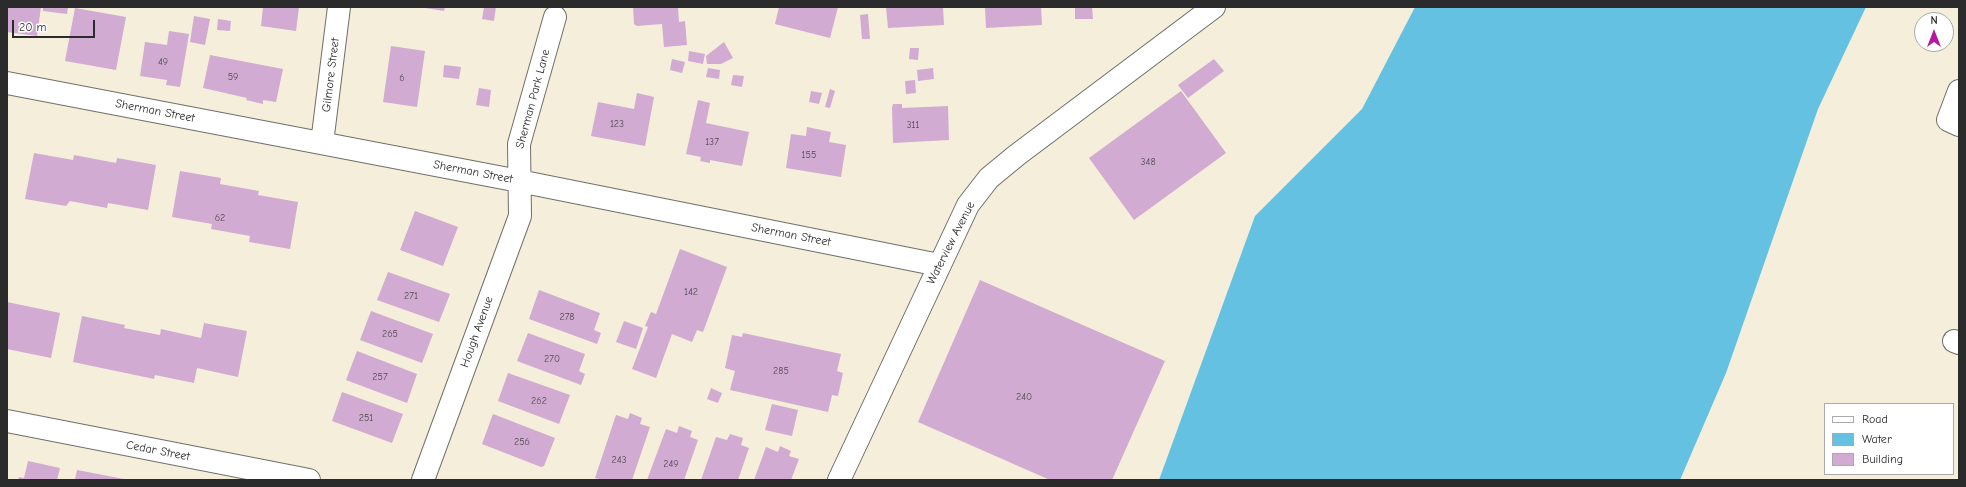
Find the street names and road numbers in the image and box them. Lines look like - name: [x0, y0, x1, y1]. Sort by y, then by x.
- street label: Gilmore Street: [319, 37, 343, 113]
- street label: Sherman Park Lane: [513, 48, 553, 150]
- street label: Sherman Street: [114, 96, 196, 126]
- street label: Sherman Street: [432, 157, 514, 187]
- street label: Waterview Avenue: [924, 199, 978, 287]
- street label: Sherman Street: [750, 220, 832, 250]
- street label: Hough Avenue: [457, 295, 497, 369]
- street label: Cedar Street: [125, 438, 191, 464]

